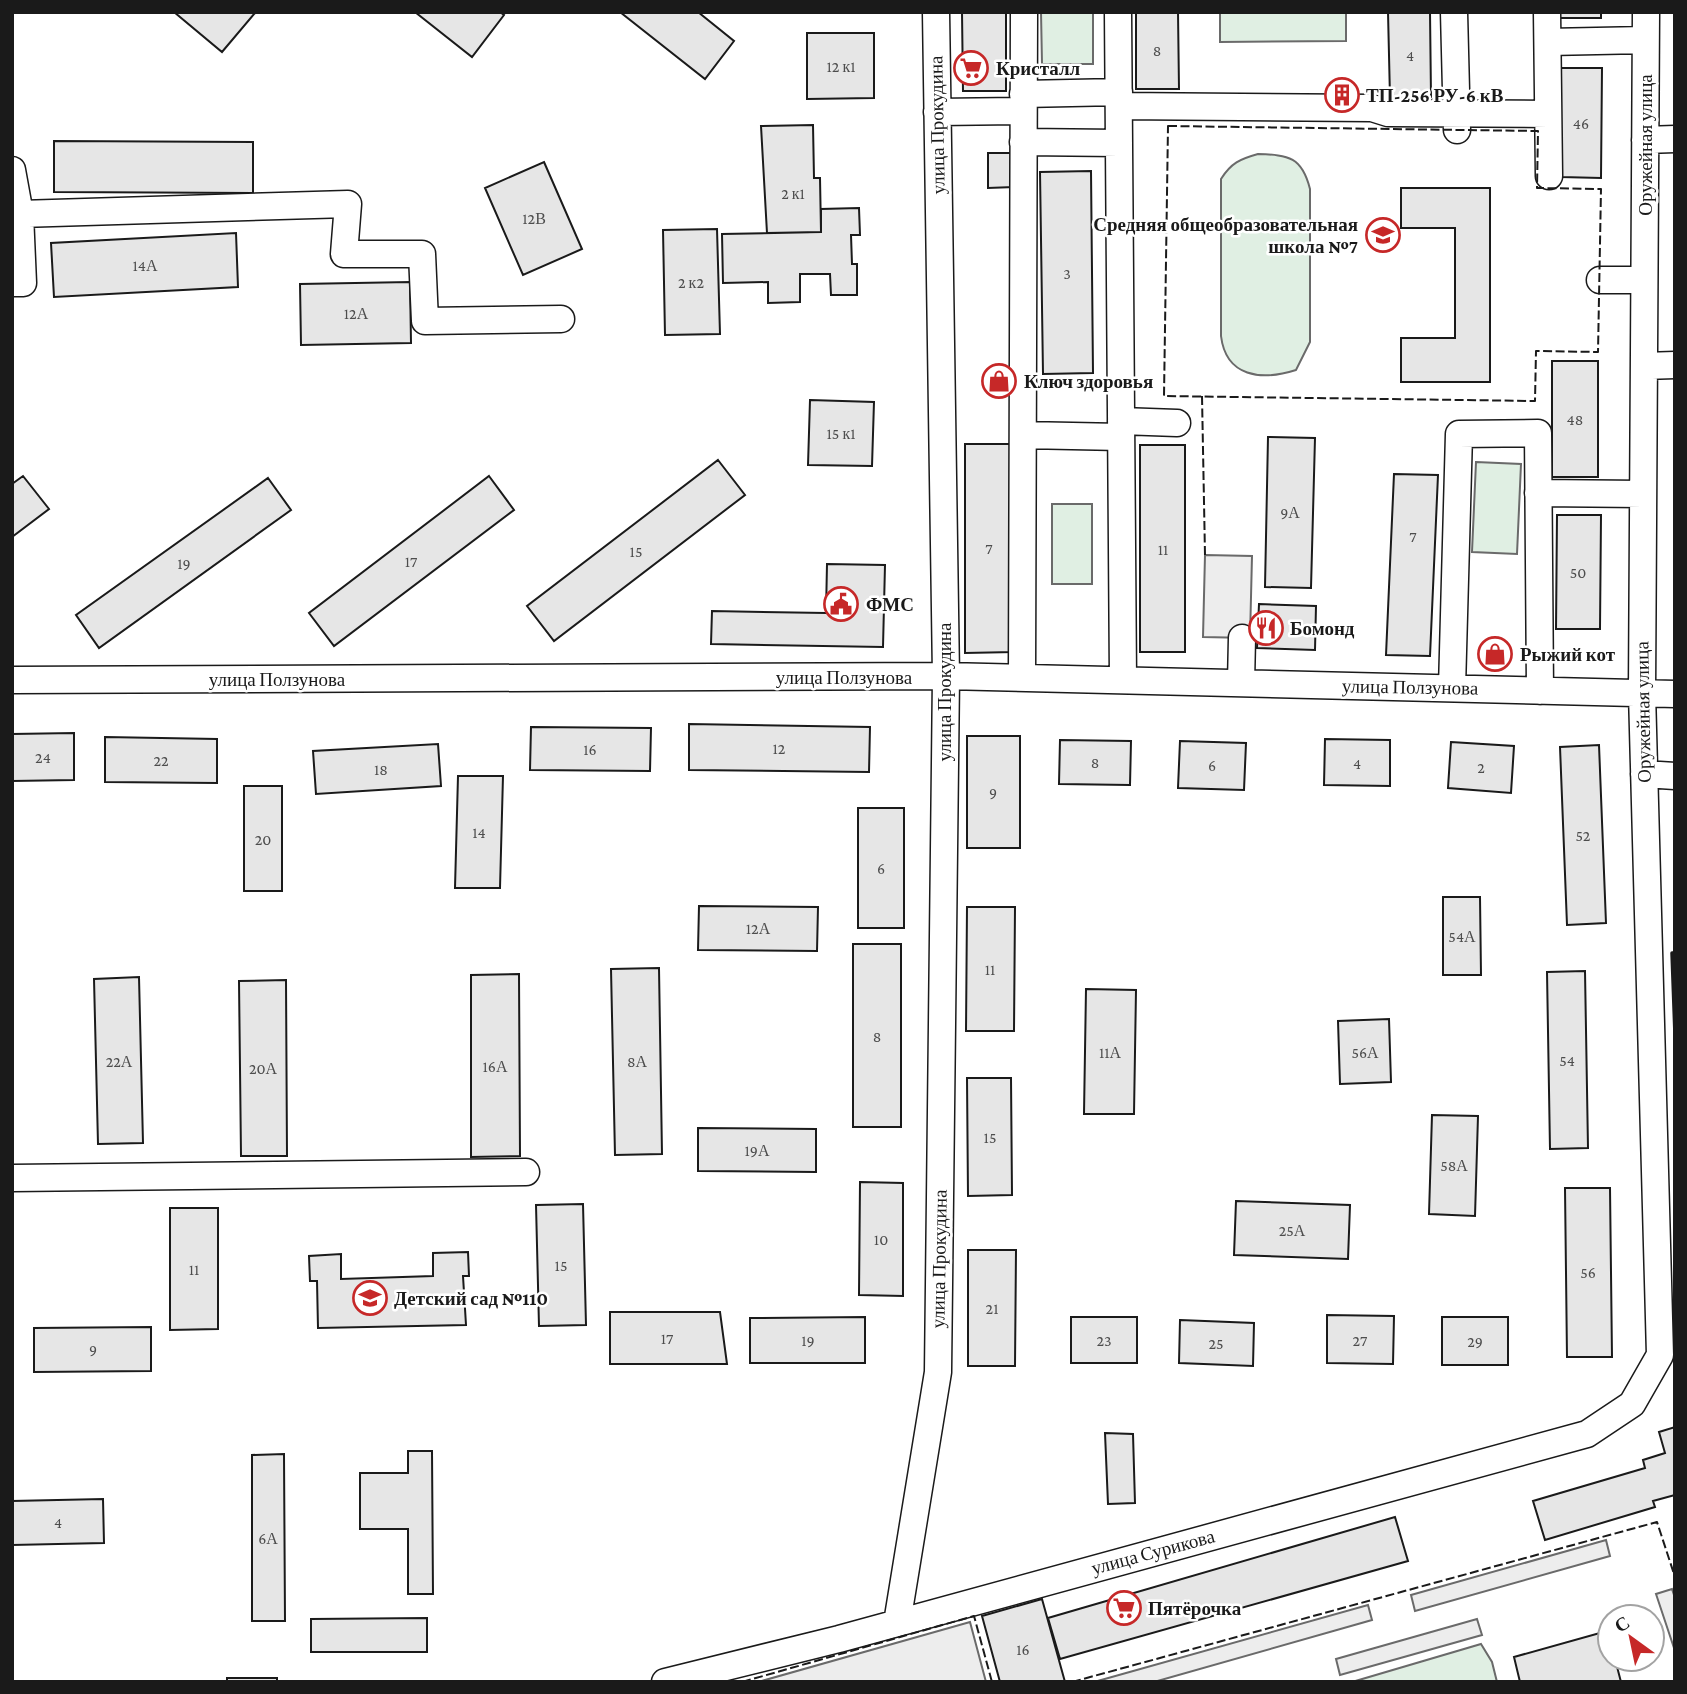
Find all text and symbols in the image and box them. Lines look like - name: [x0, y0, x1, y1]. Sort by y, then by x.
- house number: 8: [1153, 42, 1161, 59]
- house number: 4: [1406, 47, 1414, 64]
- supermarket icon: Кристалл: [952, 49, 990, 87]
- street label: улица Прокудина: [925, 55, 949, 195]
- house number: 12 к1: [826, 58, 856, 75]
- place label: Кристалл: [996, 58, 1081, 79]
- street label: Оружейная улица: [1635, 74, 1656, 216]
- building icon: ТП-256 РУ-6 кВ: [1323, 76, 1361, 114]
- place label: ТП-256 РУ-6 кВ: [1366, 85, 1504, 106]
- house number: 46: [1573, 115, 1589, 132]
- house number: 2 к1: [781, 185, 805, 202]
- house number: 12В: [522, 210, 546, 227]
- place label: Средняя общеобразовательная школа №7: [1093, 214, 1358, 257]
- school or university icon: Средняя общеобразовательная школа №7: [1364, 216, 1402, 254]
- house number: 14А: [132, 257, 158, 274]
- house number: 3: [1063, 265, 1071, 282]
- house number: 2 к2: [678, 274, 704, 291]
- house number: 12А: [344, 305, 369, 322]
- shop icon: Ключ здоровья: [980, 362, 1018, 400]
- place label: Ключ здоровья: [1024, 371, 1153, 392]
- house number: 48: [1567, 411, 1583, 428]
- house number: 15 к1: [827, 425, 855, 442]
- house number: 9А: [1280, 504, 1300, 521]
- house number: 7: [1409, 528, 1417, 545]
- house number: 7: [985, 540, 993, 557]
- house number: 11: [1158, 541, 1168, 558]
- house number: 15: [630, 543, 642, 560]
- house number: 17: [405, 553, 418, 570]
- house number: 19: [177, 555, 191, 572]
- house number: 50: [1570, 564, 1586, 581]
- public building icon: ФМС: [822, 585, 860, 623]
- place label: ФМС: [866, 594, 914, 615]
- restaurant icon: Бомонд: [1247, 609, 1285, 647]
- place label: Бомонд: [1290, 618, 1355, 639]
- street label: улица Прокудина: [934, 622, 955, 761]
- shop icon: Рыжий кот: [1476, 635, 1514, 673]
- street label: Оружейная улица: [1631, 641, 1655, 783]
- place label: Рыжий кот: [1520, 644, 1616, 665]
- street label: улица Ползунова: [776, 667, 913, 688]
- street label: улица Ползунова: [209, 669, 346, 690]
- street label: улица Ползунова: [1342, 675, 1479, 699]
- house number: 12: [773, 740, 786, 757]
- house number: 16: [583, 741, 597, 758]
- house number: 24: [35, 749, 51, 766]
- house number: 22: [153, 752, 169, 769]
- house number: 8: [1091, 754, 1099, 771]
- house number: 4: [1353, 755, 1361, 772]
- house number: 6: [1208, 757, 1216, 774]
- house number: 2: [1477, 759, 1485, 776]
- house number: 18: [374, 761, 388, 778]
- house number: 9: [989, 784, 997, 801]
- house number: 14: [472, 824, 486, 841]
- house number: 52: [1576, 827, 1591, 844]
- house number: 20: [255, 831, 271, 848]
- house number: 6: [877, 860, 885, 877]
- house number: 12А: [746, 920, 771, 937]
- house number: 54А: [1448, 928, 1476, 945]
- house number: 11: [985, 961, 995, 978]
- house number: 8: [873, 1028, 881, 1045]
- house number: 11А: [1099, 1044, 1122, 1061]
- house number: 56А: [1351, 1044, 1379, 1061]
- house number: 54: [1559, 1052, 1575, 1069]
- house number: 22А: [106, 1053, 133, 1070]
- house number: 8А: [627, 1053, 648, 1070]
- house number: 16А: [483, 1058, 508, 1075]
- house number: 20А: [249, 1060, 278, 1077]
- house number: 15: [984, 1129, 996, 1146]
- house number: 19А: [745, 1142, 770, 1159]
- house number: 58А: [1440, 1157, 1468, 1174]
- street label: улица Прокудина: [927, 1189, 951, 1329]
- house number: 25А: [1279, 1222, 1306, 1239]
- house number: 10: [874, 1231, 888, 1248]
- house number: 15: [555, 1257, 567, 1274]
- house number: 11: [189, 1261, 199, 1278]
- house number: 56: [1580, 1264, 1596, 1281]
- school or university icon: Детский сад №110: [351, 1279, 389, 1317]
- place label: Детский сад №110: [394, 1288, 548, 1309]
- house number: 21: [986, 1300, 998, 1317]
- house number: 17: [661, 1330, 674, 1347]
- house number: 19: [801, 1332, 815, 1349]
- house number: 23: [1096, 1332, 1112, 1349]
- house number: 27: [1353, 1332, 1368, 1349]
- house number: 29: [1467, 1333, 1483, 1350]
- house number: 25: [1208, 1335, 1224, 1352]
- house number: 9: [89, 1341, 97, 1358]
- house number: 4: [54, 1514, 62, 1531]
- street label: улица Сурикова: [1089, 1525, 1217, 1579]
- house number: 6А: [258, 1530, 278, 1547]
- supermarket icon: Пятёрочка: [1105, 1589, 1143, 1627]
- place label: Пятёрочка: [1148, 1598, 1242, 1619]
- north arrow: [1596, 1603, 1666, 1673]
- text: С: [1611, 1612, 1633, 1637]
- house number: 16: [1016, 1641, 1030, 1658]

